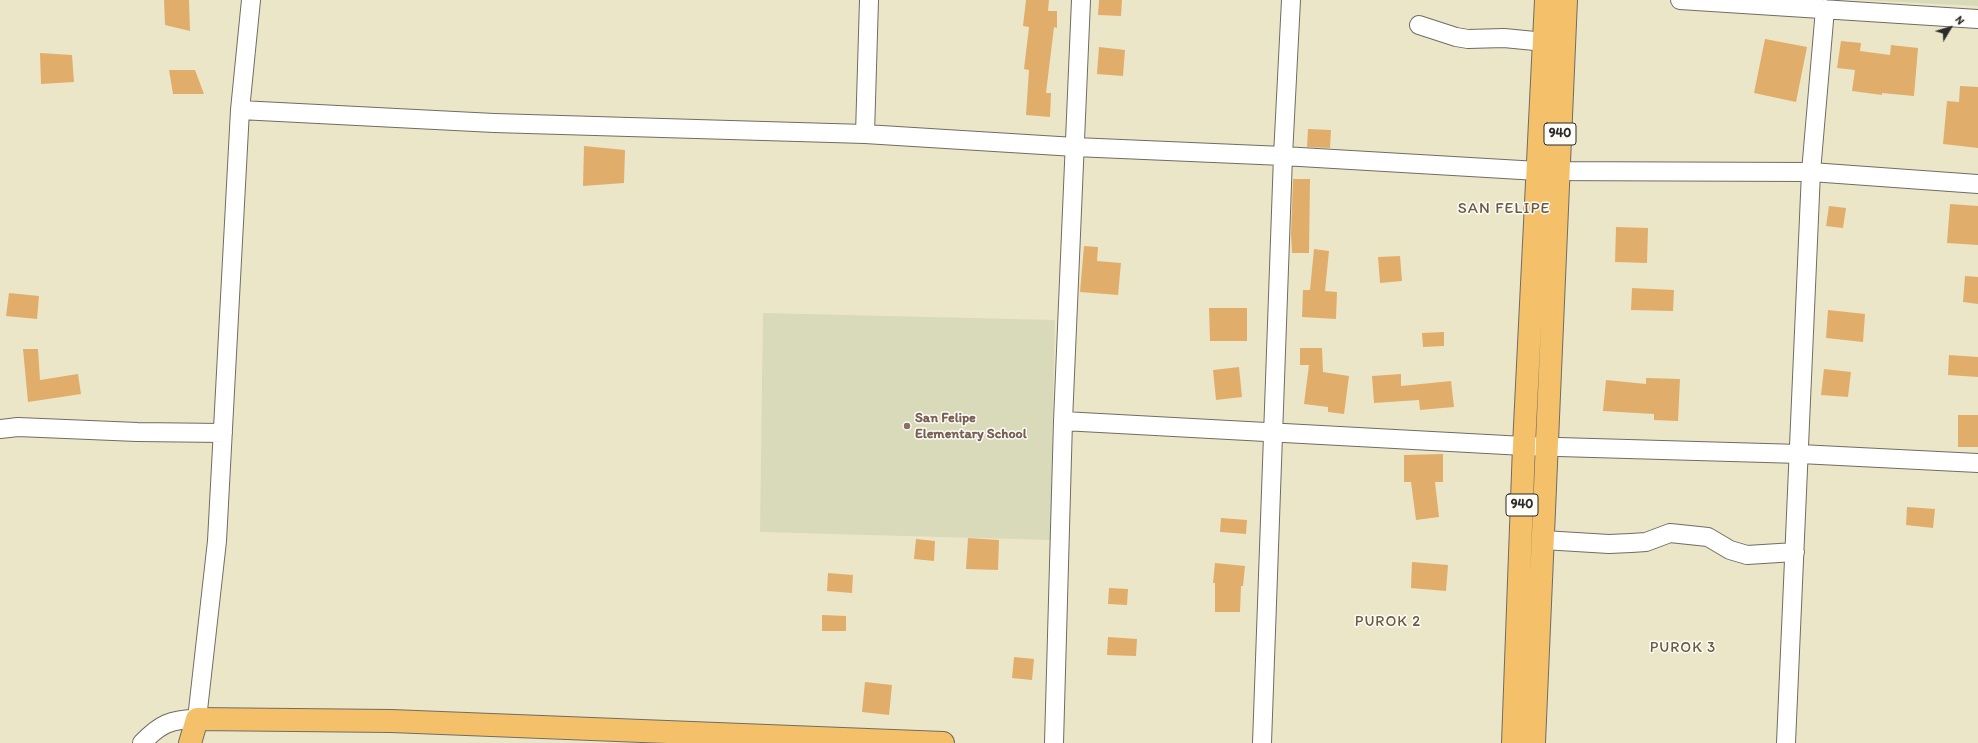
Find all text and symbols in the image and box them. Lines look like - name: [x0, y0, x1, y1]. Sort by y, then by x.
- north arrow: [1930, 8, 1970, 48]
- text: N: [1952, 13, 1967, 27]
- road number: 940: [1544, 123, 1576, 145]
- district label: SAN FELIPE: [1458, 199, 1550, 219]
- place label: San Felipe Elementary School: [915, 410, 1027, 442]
- marker: San Felipe Elementary School: [902, 421, 912, 431]
- road number: 940: [1506, 494, 1538, 516]
- district label: PUROK 2: [1355, 613, 1421, 631]
- district label: PUROK 3: [1650, 639, 1716, 657]

